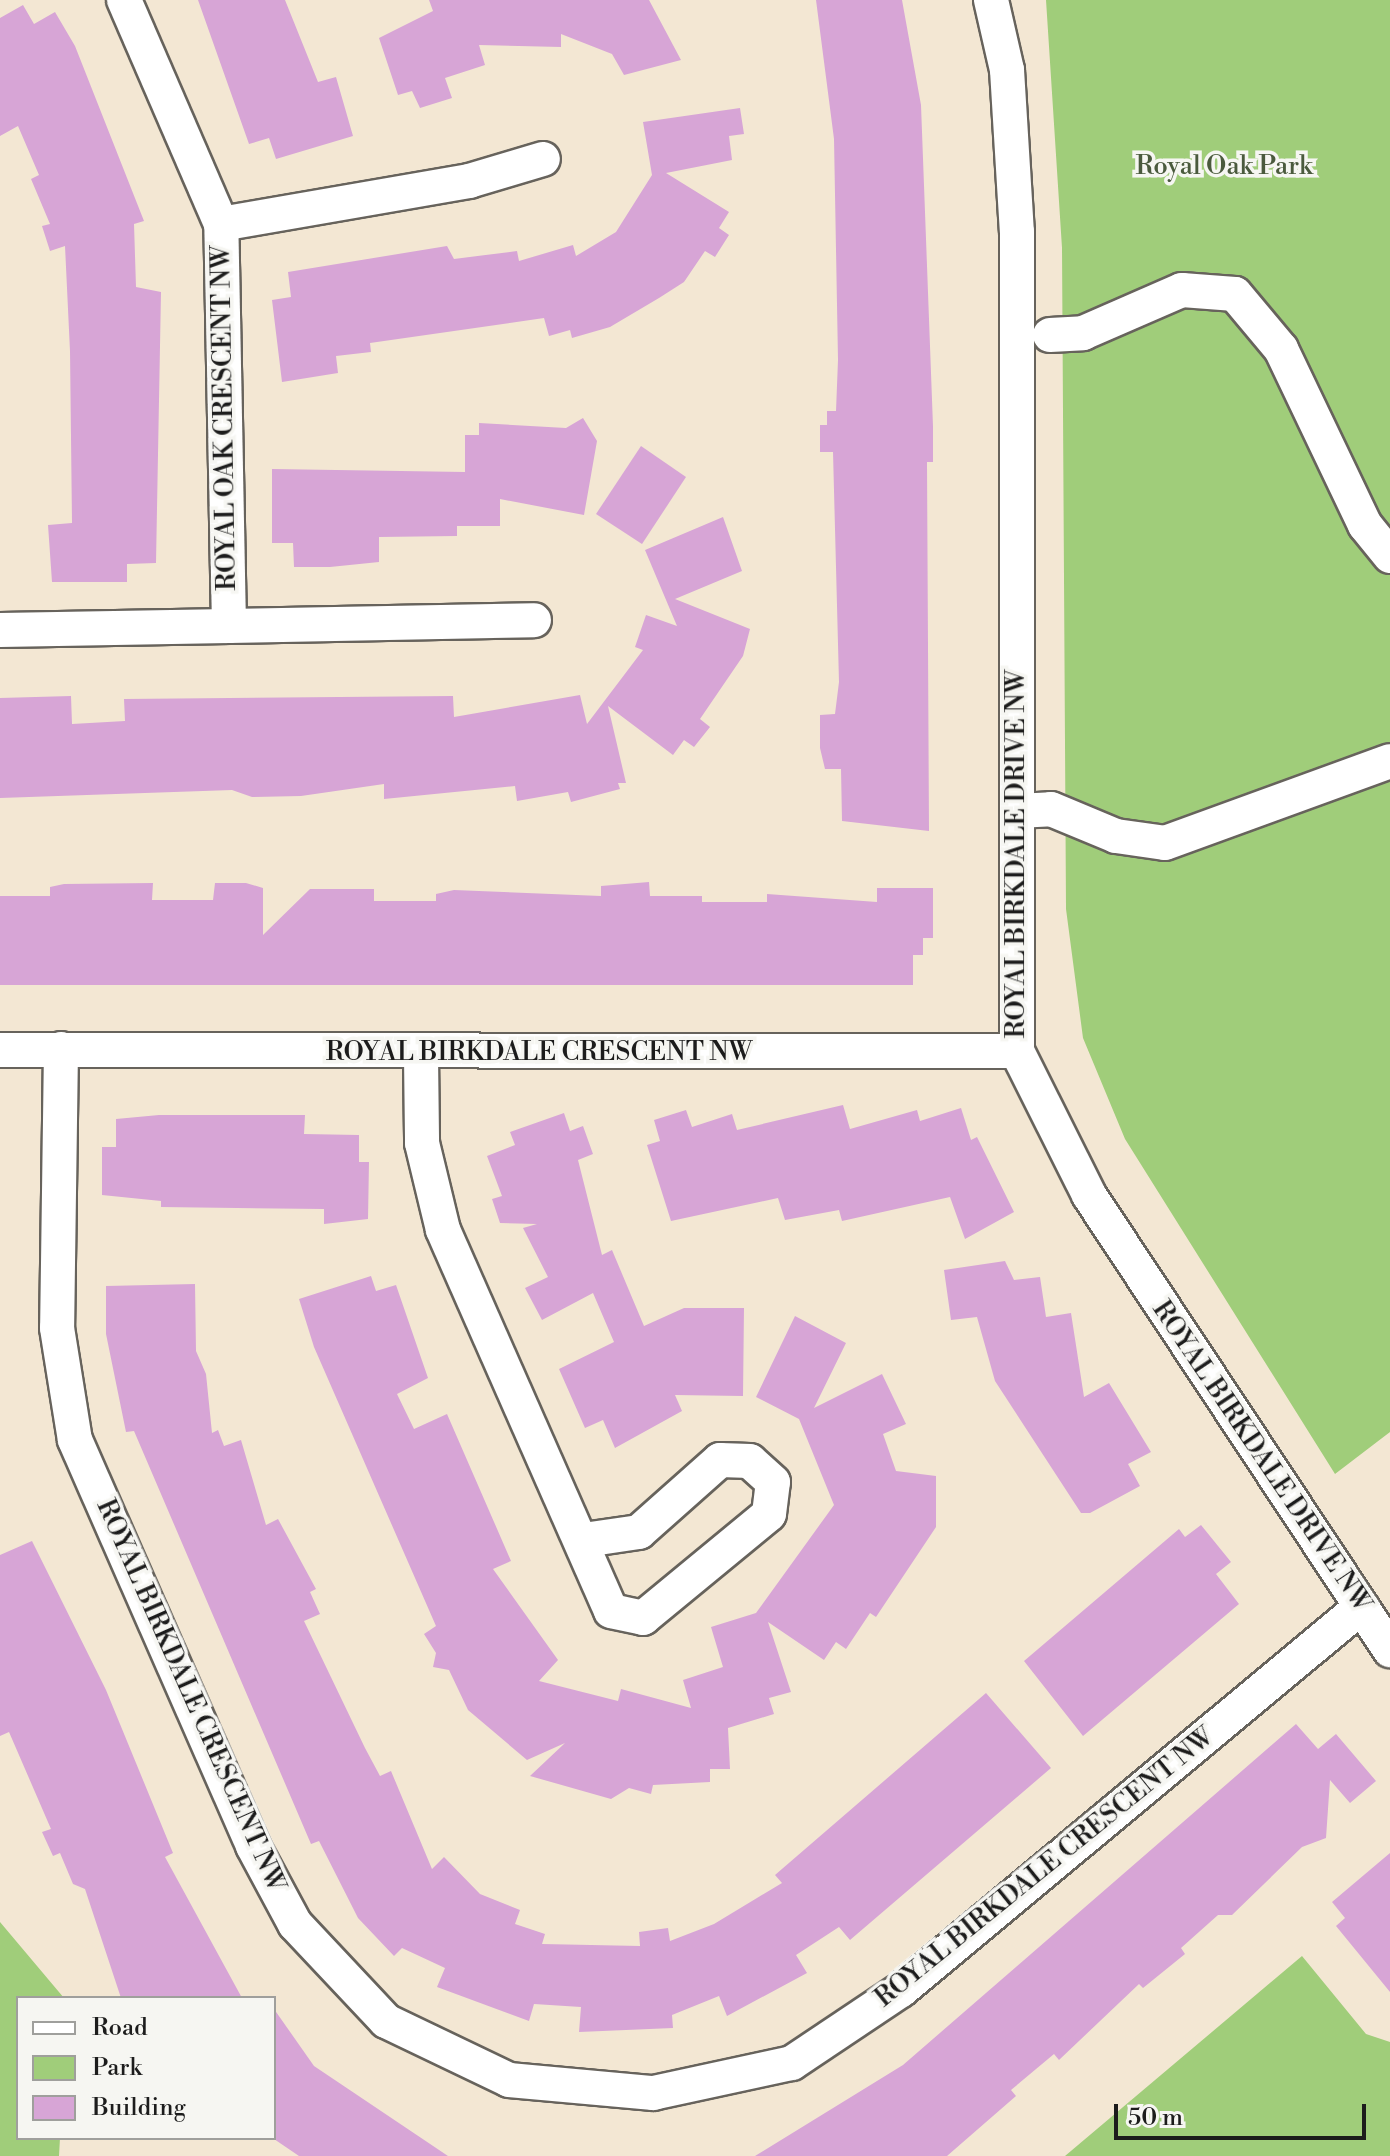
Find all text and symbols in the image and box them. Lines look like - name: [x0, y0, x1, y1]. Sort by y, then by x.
- park label: Royal Oak Park: [1135, 151, 1313, 183]
- street label: ROYAL OAK CRESCENT NW: [206, 245, 244, 591]
- street label: ROYAL BIRKDALE DRIVE NW: [1001, 670, 1033, 1038]
- street label: ROYAL BIRKDALE CRESCENT NW: [326, 1037, 752, 1069]
- street label: ROYAL BIRKDALE DRIVE NW: [1145, 1295, 1377, 1619]
- street label: ROYAL BIRKDALE CRESCENT NW: [89, 1495, 291, 1897]
- street label: ROYAL BIRKDALE CRESCENT NW: [869, 1722, 1221, 2014]
- legend: [16, 1996, 276, 2140]
- text: Road: [92, 2013, 148, 2043]
- text: Park: [92, 2053, 142, 2083]
- scale bar: [1118, 2088, 1370, 2138]
- text: Building: [92, 2093, 186, 2123]
- text: 50 m: [1128, 2103, 1183, 2133]

